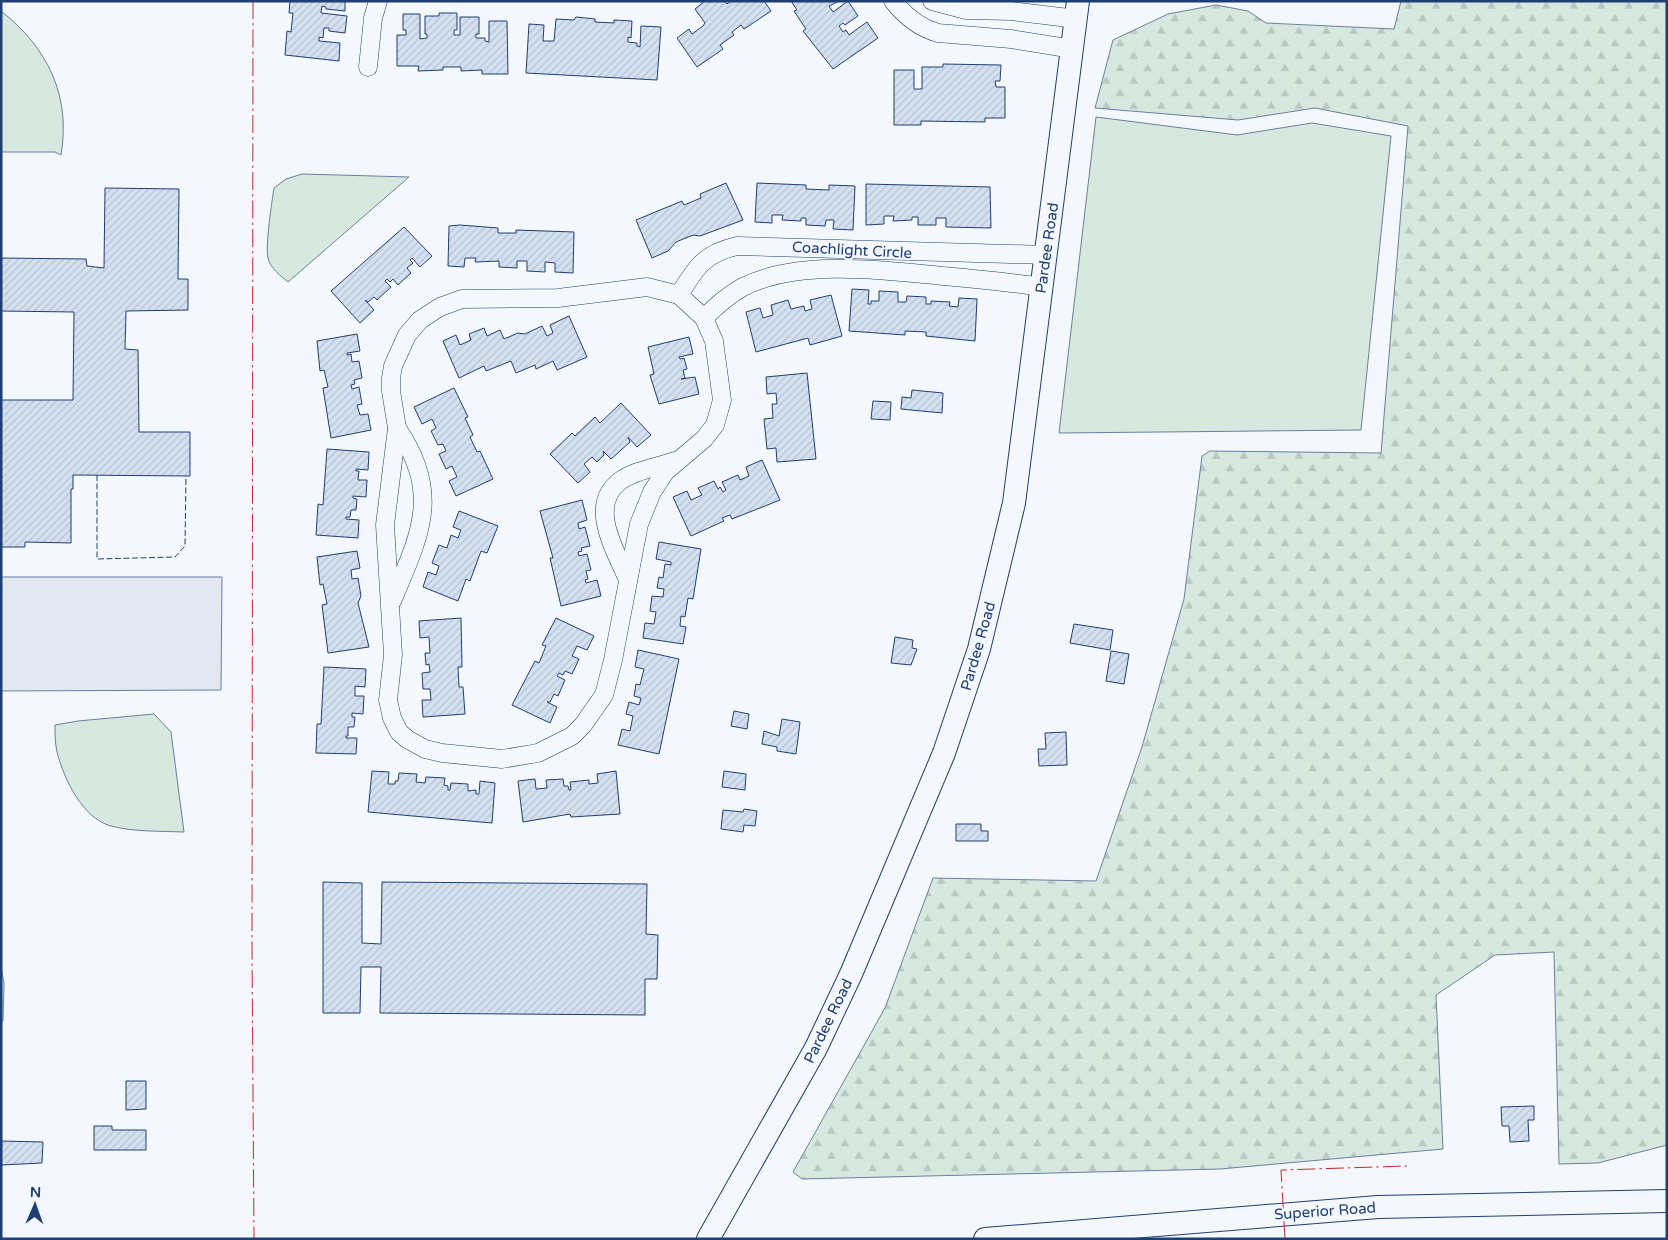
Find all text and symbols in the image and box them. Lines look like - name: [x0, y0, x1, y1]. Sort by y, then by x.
- street label: Pardee Road: [1032, 201, 1062, 295]
- street label: Coachlight Circle: [791, 238, 913, 262]
- street label: Pardee Road: [957, 599, 999, 693]
- street label: Pardee Road: [800, 976, 856, 1066]
- north arrow: [10, 1180, 60, 1230]
- text: N: [30, 1184, 41, 1201]
- street label: Superior Road: [1273, 1198, 1377, 1224]

